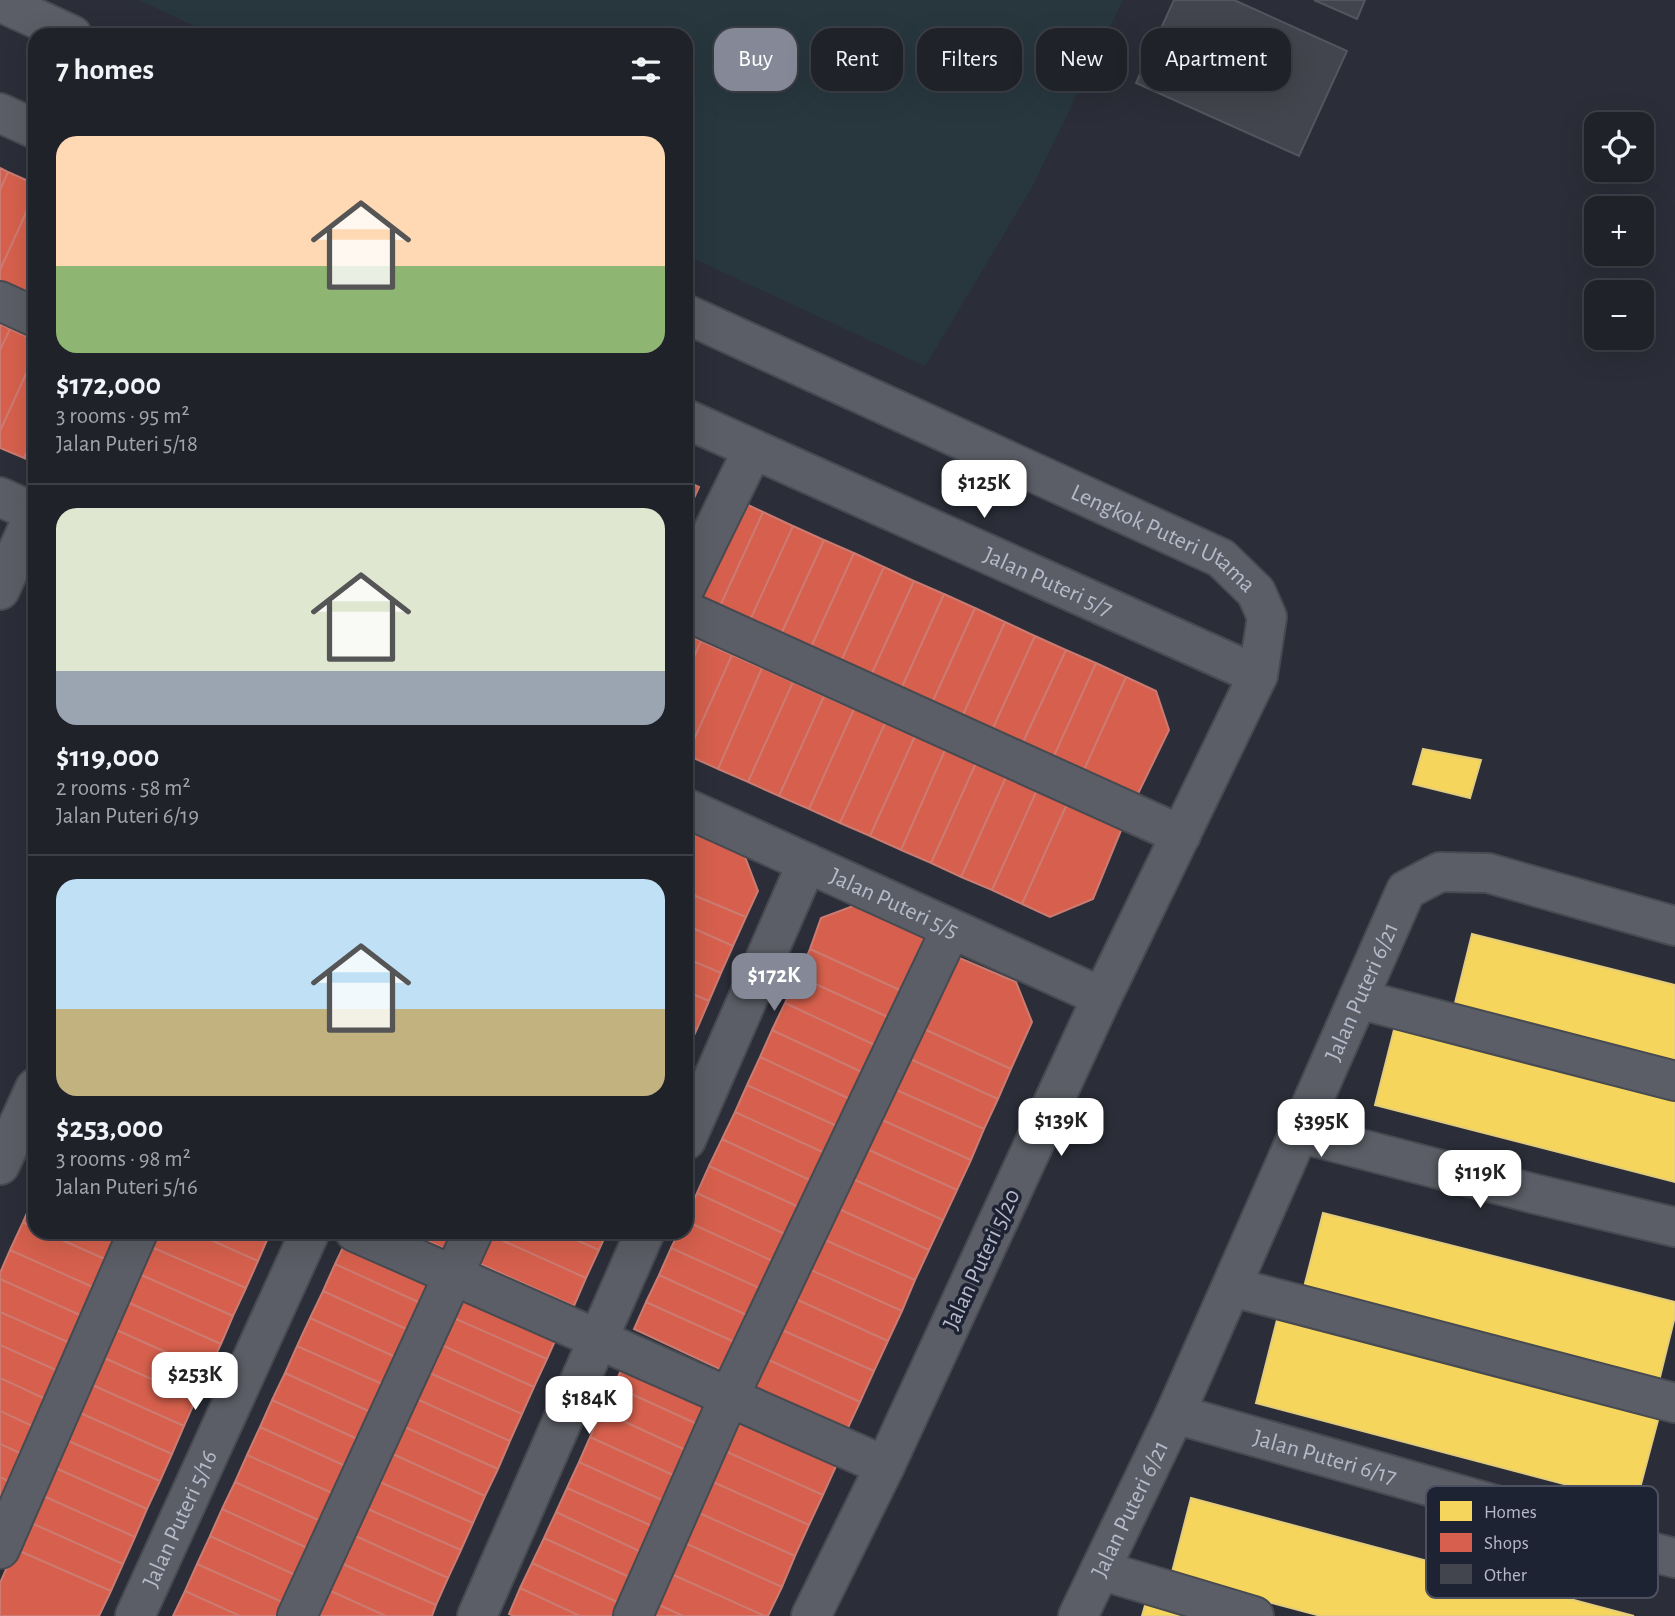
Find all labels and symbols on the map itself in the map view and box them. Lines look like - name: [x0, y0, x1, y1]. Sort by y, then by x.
- pin: $125K: [935, 461, 1033, 520]
- street label: Lengkok Puteri Utama: [1067, 480, 1260, 597]
- street label: Jalan Puteri 5/7: [980, 543, 1116, 621]
- street label: Jalan Puteri 5/5: [826, 864, 962, 943]
- street label: Jalan Puteri 6/21: [1321, 919, 1403, 1065]
- pin: $172K: [725, 954, 823, 1013]
- pin: $139K: [1012, 1098, 1110, 1158]
- pin: $395K: [1272, 1100, 1370, 1159]
- pin: $119K: [1431, 1150, 1529, 1210]
- street label: Jalan Puteri 5/20: [939, 1185, 1025, 1333]
- pin: $253K: [146, 1352, 244, 1412]
- pin: $184K: [540, 1376, 638, 1436]
- street label: Jalan Puteri 6/17: [1250, 1426, 1399, 1489]
- street label: Jalan Puteri 6/21: [1087, 1437, 1173, 1581]
- street label: Jalan Puteri 5/16: [139, 1447, 222, 1591]
- legend: [1426, 1486, 1658, 1598]
- text: Homes: [1484, 1503, 1537, 1522]
- text: Shops: [1484, 1534, 1529, 1553]
- text: Other: [1484, 1566, 1527, 1585]

